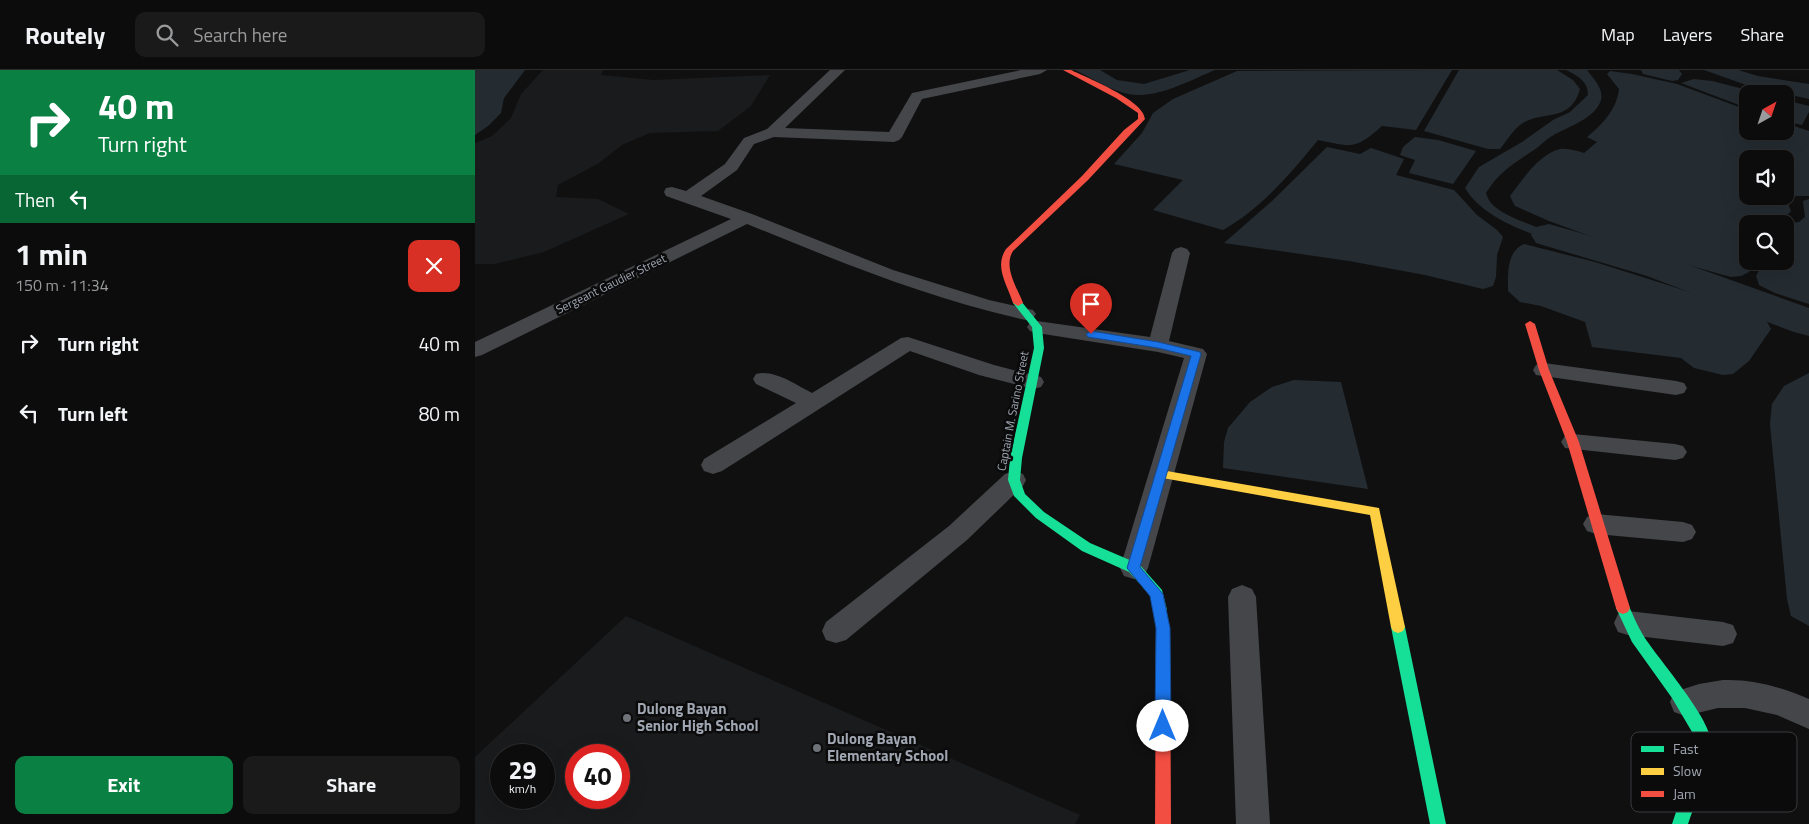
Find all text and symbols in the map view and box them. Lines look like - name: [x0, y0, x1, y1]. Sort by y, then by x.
- search box: [135, 12, 485, 57]
- text: Routely: [25, 17, 105, 53]
- text: Search here: [193, 20, 287, 49]
- icon: search: [153, 21, 181, 49]
- text: Map: [1601, 21, 1635, 48]
- text: Layers: [1663, 21, 1712, 48]
- text: Share: [1740, 21, 1784, 48]
- text: 40 m: [98, 79, 174, 133]
- north arrow: [1739, 85, 1794, 140]
- map controls: [1739, 85, 1794, 270]
- icon: right: [15, 90, 80, 155]
- text: Turn right: [98, 127, 187, 161]
- button: sound: [1739, 150, 1794, 205]
- text: Then: [15, 185, 55, 214]
- icon: left: [65, 185, 93, 213]
- button: search: [1739, 215, 1794, 270]
- text: 1 min: [15, 231, 88, 277]
- button: close: [408, 240, 460, 292]
- street label: Sergeant Gaudier Street: [552, 248, 670, 319]
- text: 150 m · 11:34: [15, 273, 109, 297]
- pin: [1070, 283, 1112, 334]
- icon: arrive: [1077, 290, 1105, 318]
- icon: right: [15, 329, 43, 357]
- text: Turn right: [58, 329, 139, 358]
- text: 40 m: [419, 329, 460, 358]
- street label: Captain M. Sarino Street: [992, 349, 1034, 472]
- icon: left: [15, 399, 43, 427]
- text: Turn left: [58, 399, 128, 428]
- text: 80 m: [419, 399, 460, 428]
- place label: Dulong Bayan Senior High School: [637, 697, 759, 737]
- position arrow: [1136, 699, 1188, 751]
- marker: Dulong Bayan Senior High School: [621, 712, 633, 724]
- place label: Dulong Bayan Elementary School: [827, 727, 948, 767]
- legend: [1631, 732, 1797, 812]
- text: Fast: [1673, 738, 1698, 759]
- marker: Dulong Bayan Elementary School: [811, 742, 823, 754]
- speed limit sign: 40: [565, 744, 630, 809]
- text: 29: [508, 751, 537, 789]
- button: Exit: [15, 756, 233, 814]
- button: Share: [243, 756, 460, 814]
- text: Slow: [1673, 760, 1702, 781]
- text: km/h: [509, 779, 536, 798]
- text: Jam: [1673, 783, 1696, 804]

